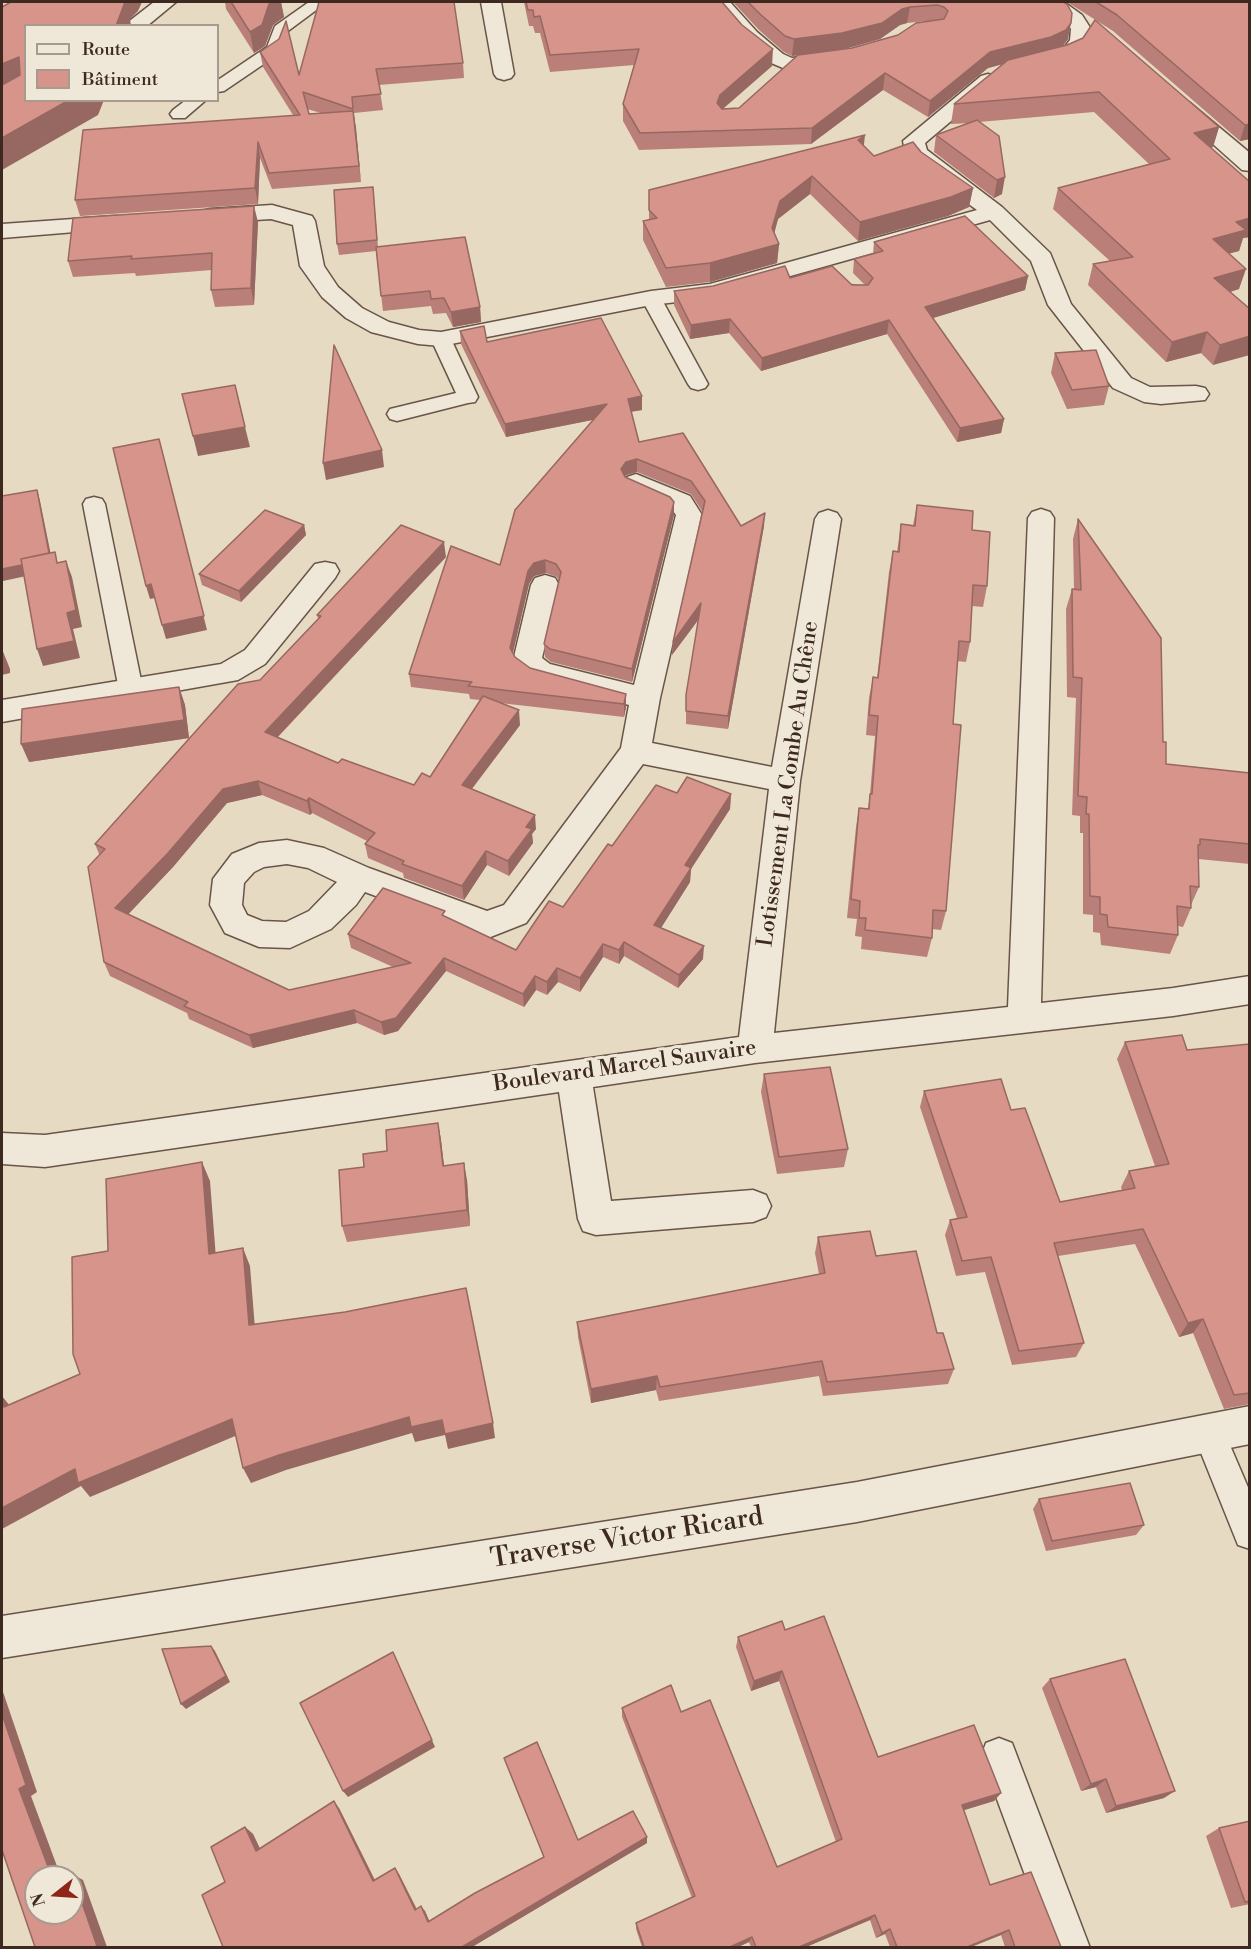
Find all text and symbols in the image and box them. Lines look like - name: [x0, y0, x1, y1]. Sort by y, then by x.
- legend: [24, 24, 219, 102]
- text: Route: [82, 38, 130, 61]
- text: Bâtiment: [82, 68, 158, 91]
- street label: Lotissement La Combe Au Chêne: [753, 619, 825, 949]
- street label: Boulevard Marcel Sauvaire: [492, 1035, 758, 1099]
- street label: Traverse Victor Ricard: [488, 1501, 766, 1577]
- north arrow: [24, 1865, 84, 1925]
- text: N: [27, 1891, 50, 1909]

